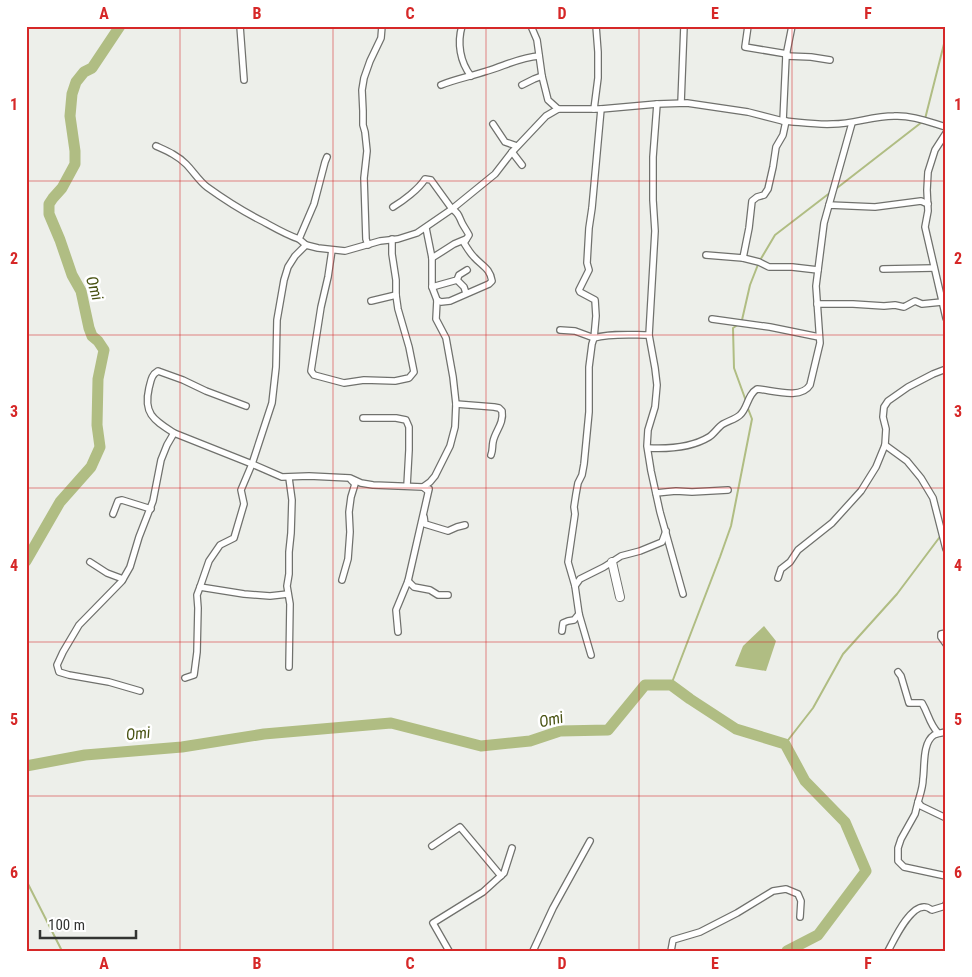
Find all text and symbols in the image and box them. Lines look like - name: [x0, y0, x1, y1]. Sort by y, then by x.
- text: A: [99, 4, 109, 23]
- text: B: [253, 4, 262, 23]
- text: C: [405, 4, 415, 23]
- text: D: [557, 4, 567, 23]
- text: E: [711, 4, 719, 23]
- text: F: [864, 4, 872, 23]
- text: 1: [10, 95, 18, 114]
- text: 1: [954, 95, 962, 114]
- text: 2: [10, 249, 18, 268]
- text: 2: [954, 249, 962, 268]
- water label: Omi: [82, 274, 107, 303]
- text: 3: [10, 402, 18, 421]
- text: 3: [954, 402, 962, 421]
- text: 4: [10, 556, 18, 575]
- text: 4: [954, 556, 962, 575]
- water label: Omi: [537, 707, 566, 732]
- text: 5: [10, 710, 18, 729]
- text: 5: [954, 710, 962, 729]
- water label: Omi: [125, 723, 152, 744]
- text: 6: [10, 863, 18, 882]
- text: 6: [954, 863, 962, 882]
- scale bar: [40, 907, 136, 939]
- text: 100 m: [48, 916, 85, 934]
- text: A: [99, 954, 109, 973]
- text: B: [253, 954, 262, 973]
- text: C: [405, 954, 415, 973]
- text: D: [557, 954, 567, 973]
- text: E: [711, 954, 719, 973]
- text: F: [864, 954, 872, 973]

